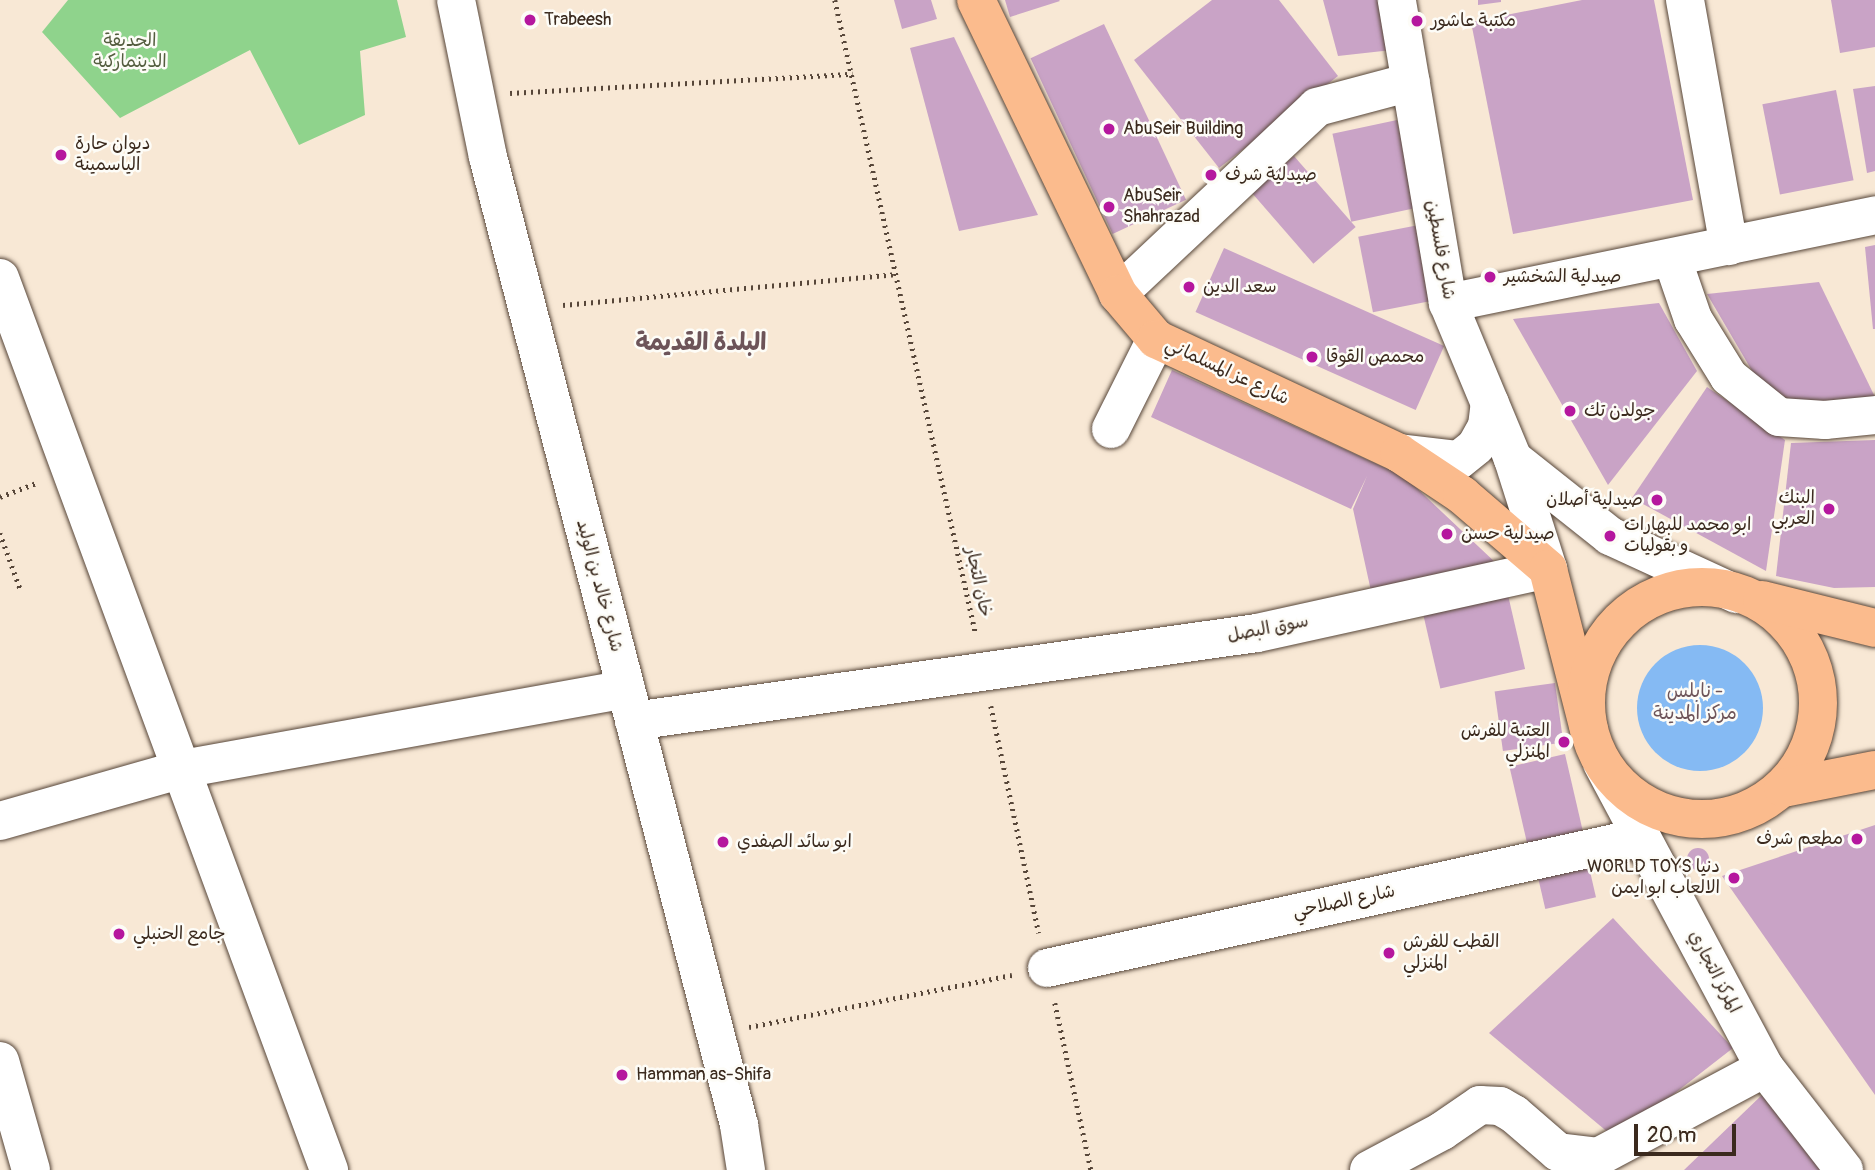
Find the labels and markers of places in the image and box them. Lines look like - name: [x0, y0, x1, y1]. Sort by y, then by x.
- place label: Trabeesh: [544, 9, 611, 31]
- place label: مكتبة عاشور: [1431, 10, 1516, 32]
- marker: Trabeesh: [522, 12, 538, 28]
- marker: مكتبة عاشور: [1409, 13, 1425, 29]
- place label: AbuSeir Building: [1123, 118, 1243, 140]
- marker: AbuSeir Building: [1101, 121, 1117, 137]
- place label: ديوان حارة الياسمينة: [75, 134, 150, 176]
- marker: ديوان حارة الياسمينة: [53, 147, 69, 163]
- place label: صيدلية شرف: [1225, 164, 1317, 186]
- marker: صيدلية شرف: [1203, 167, 1219, 183]
- place label: AbuSeir Shahrazad: [1123, 186, 1200, 228]
- marker: AbuSeir Shahrazad: [1101, 199, 1117, 215]
- place label: صيدلية الشخشير: [1504, 266, 1621, 288]
- marker: صيدلية الشخشير: [1482, 269, 1498, 285]
- place label: سعد الدين: [1203, 276, 1277, 298]
- marker: سعد الدين: [1181, 279, 1197, 295]
- place label: محمص القوقا: [1326, 346, 1424, 368]
- marker: محمص القوقا: [1304, 349, 1320, 365]
- place label: جولدن تك: [1584, 400, 1656, 422]
- marker: جولدن تك: [1562, 403, 1578, 419]
- place label: البنك العربي: [1771, 488, 1815, 530]
- place label: صيدلية أصلان: [1546, 489, 1643, 511]
- marker: صيدلية أصلان: [1649, 492, 1665, 508]
- marker: البنك العربي: [1821, 501, 1837, 517]
- place label: ابو محمد للبهارات و بقوليات: [1624, 515, 1751, 558]
- place label: صيدلية حسن: [1461, 523, 1555, 545]
- marker: صيدلية حسن: [1439, 526, 1455, 542]
- marker: ابو محمد للبهارات و بقوليات: [1602, 528, 1618, 544]
- place label: العتبة للفرش المنزلي: [1461, 721, 1550, 764]
- marker: العتبة للفرش المنزلي: [1556, 734, 1572, 750]
- place label: مطعم شرف: [1756, 828, 1843, 850]
- place label: ابو سائد الصفدي: [737, 831, 852, 853]
- marker: مطعم شرف: [1849, 831, 1865, 847]
- marker: ابو سائد الصفدي: [715, 834, 731, 850]
- place label: WORLD TOYS دنيا الالعاب ابو ايمن: [1587, 857, 1720, 900]
- marker: WORLD TOYS دنيا الالعاب ابو ايمن: [1726, 870, 1742, 886]
- place label: جامع الحنبلي: [133, 923, 226, 945]
- marker: جامع الحنبلي: [111, 926, 127, 942]
- place label: القطب للفرش المنزلي: [1403, 932, 1499, 974]
- marker: القطب للفرش المنزلي: [1381, 945, 1397, 961]
- place label: Hamman as-Shifa: [636, 1064, 771, 1086]
- marker: Hamman as-Shifa: [614, 1067, 630, 1083]

